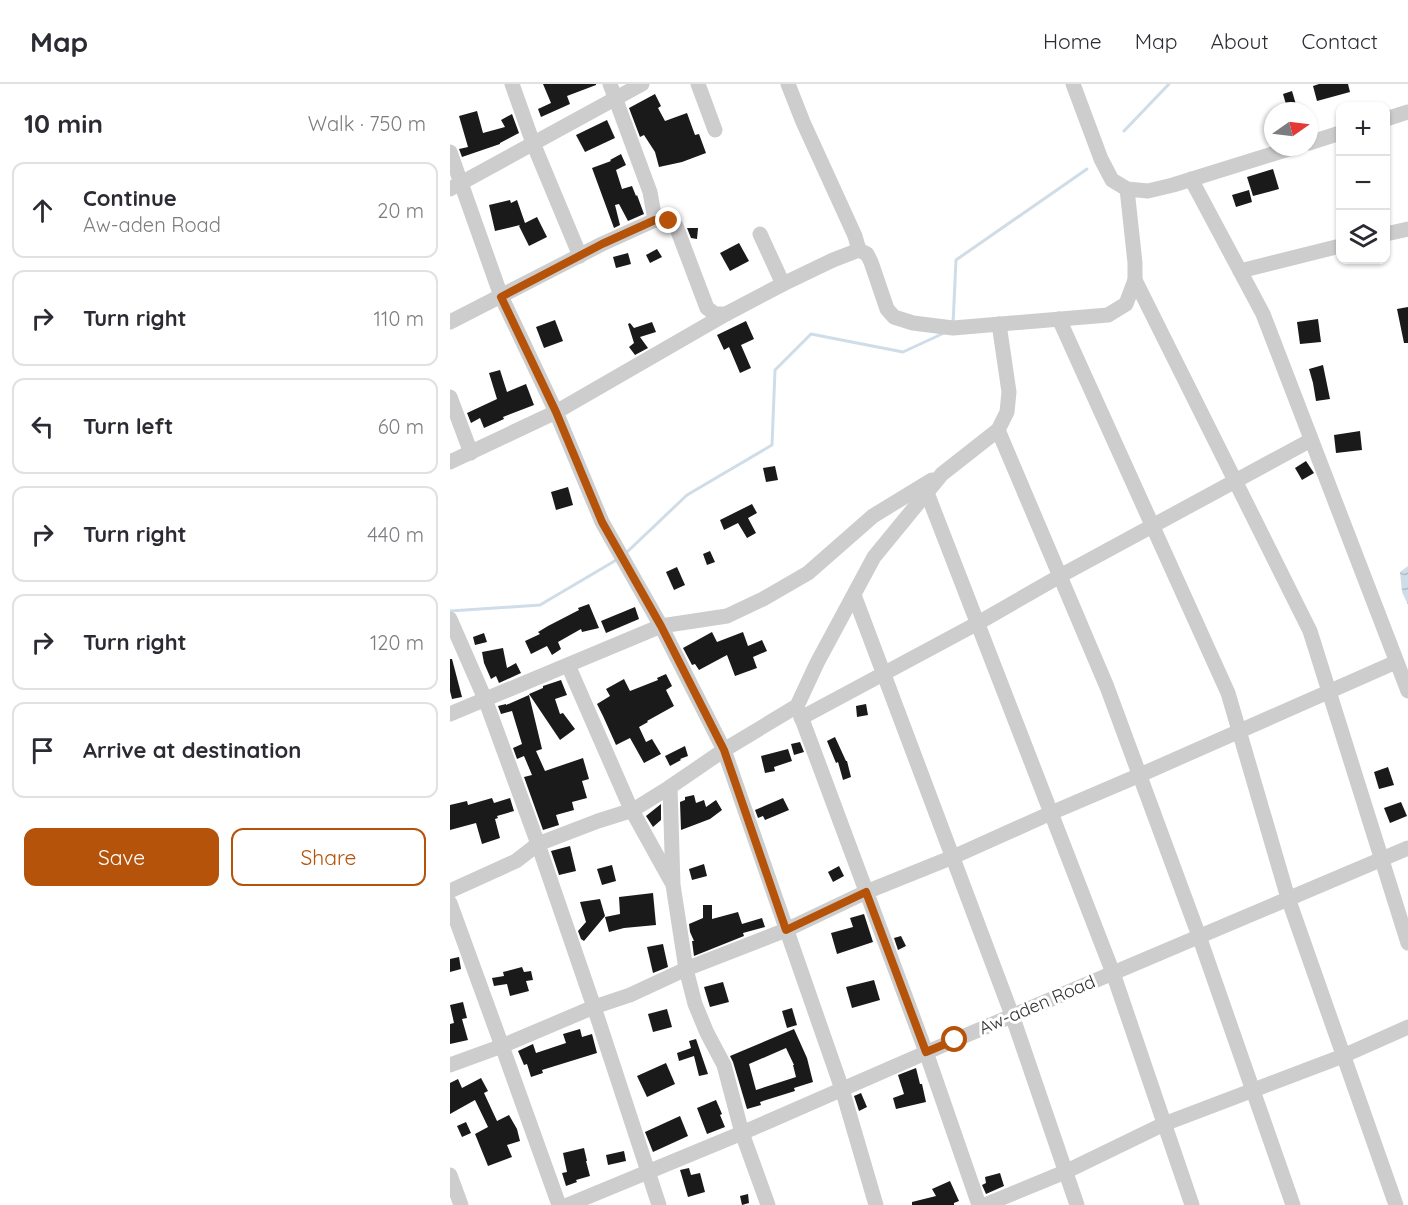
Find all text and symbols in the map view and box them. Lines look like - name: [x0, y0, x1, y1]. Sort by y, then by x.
- text: Map: [30, 24, 88, 59]
- text: Home: [1043, 28, 1102, 54]
- text: Map: [1135, 28, 1178, 54]
- text: About: [1211, 28, 1269, 54]
- text: Contact: [1302, 28, 1378, 54]
- north arrow: [1264, 102, 1318, 156]
- map controls: [1336, 102, 1390, 264]
- button: +: [1336, 102, 1390, 156]
- text: 10 min: [24, 107, 103, 140]
- text: Walk · 750 m: [308, 111, 426, 136]
- button: −: [1336, 156, 1390, 210]
- text: Continue: [83, 184, 177, 212]
- icon: ahead: [26, 194, 59, 227]
- text: 20 m: [377, 198, 424, 223]
- route end: [655, 207, 681, 233]
- button: layers: [1336, 210, 1390, 264]
- text: Aw-aden Road: [83, 212, 221, 237]
- icon: right: [26, 302, 59, 335]
- text: Turn right: [83, 304, 187, 332]
- text: 110 m: [374, 306, 424, 331]
- icon: left: [26, 410, 59, 443]
- text: Turn left: [83, 412, 173, 440]
- text: 60 m: [378, 414, 424, 439]
- icon: right: [26, 518, 59, 551]
- text: Turn right: [83, 520, 187, 548]
- text: 440 m: [367, 522, 424, 547]
- icon: right: [26, 626, 59, 659]
- text: Turn right: [83, 628, 187, 656]
- text: 120 m: [370, 630, 424, 655]
- icon: arrive: [26, 734, 59, 767]
- text: Arrive at destination: [83, 736, 301, 764]
- button: Save: [24, 828, 219, 886]
- button: Share: [231, 828, 426, 886]
- street label: Aw-aden Road: [975, 970, 1098, 1039]
- route start: [941, 1026, 967, 1052]

